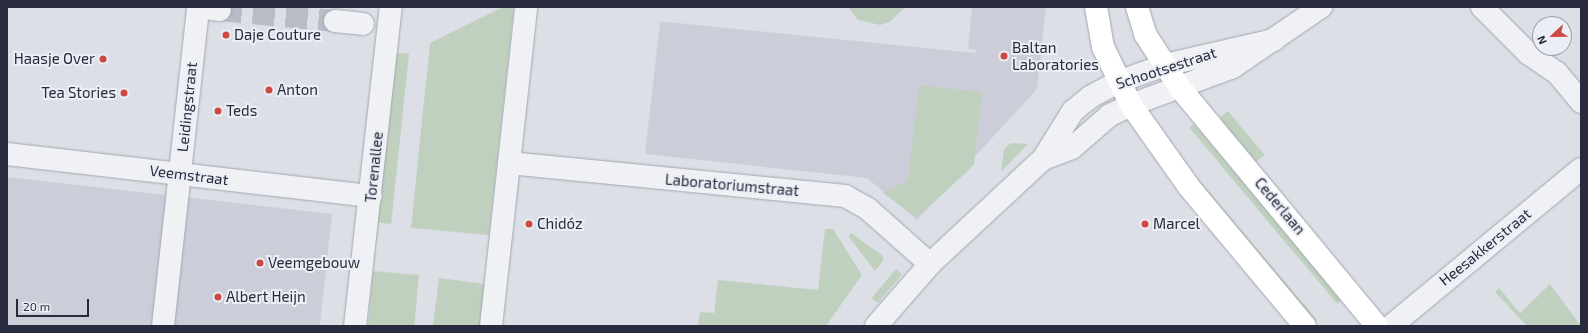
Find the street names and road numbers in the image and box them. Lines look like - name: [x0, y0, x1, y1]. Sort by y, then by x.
- street label: Schootsestraat: [1114, 43, 1218, 93]
- street label: Leidingstraat: [173, 61, 201, 153]
- street label: Torenallee: [361, 131, 387, 203]
- street label: Veemstraat: [149, 161, 229, 189]
- street label: Laboratoriumstraat: [664, 170, 800, 200]
- street label: Cederlaan: [1251, 174, 1309, 238]
- street label: Heesakkerstraat: [1436, 205, 1534, 289]

